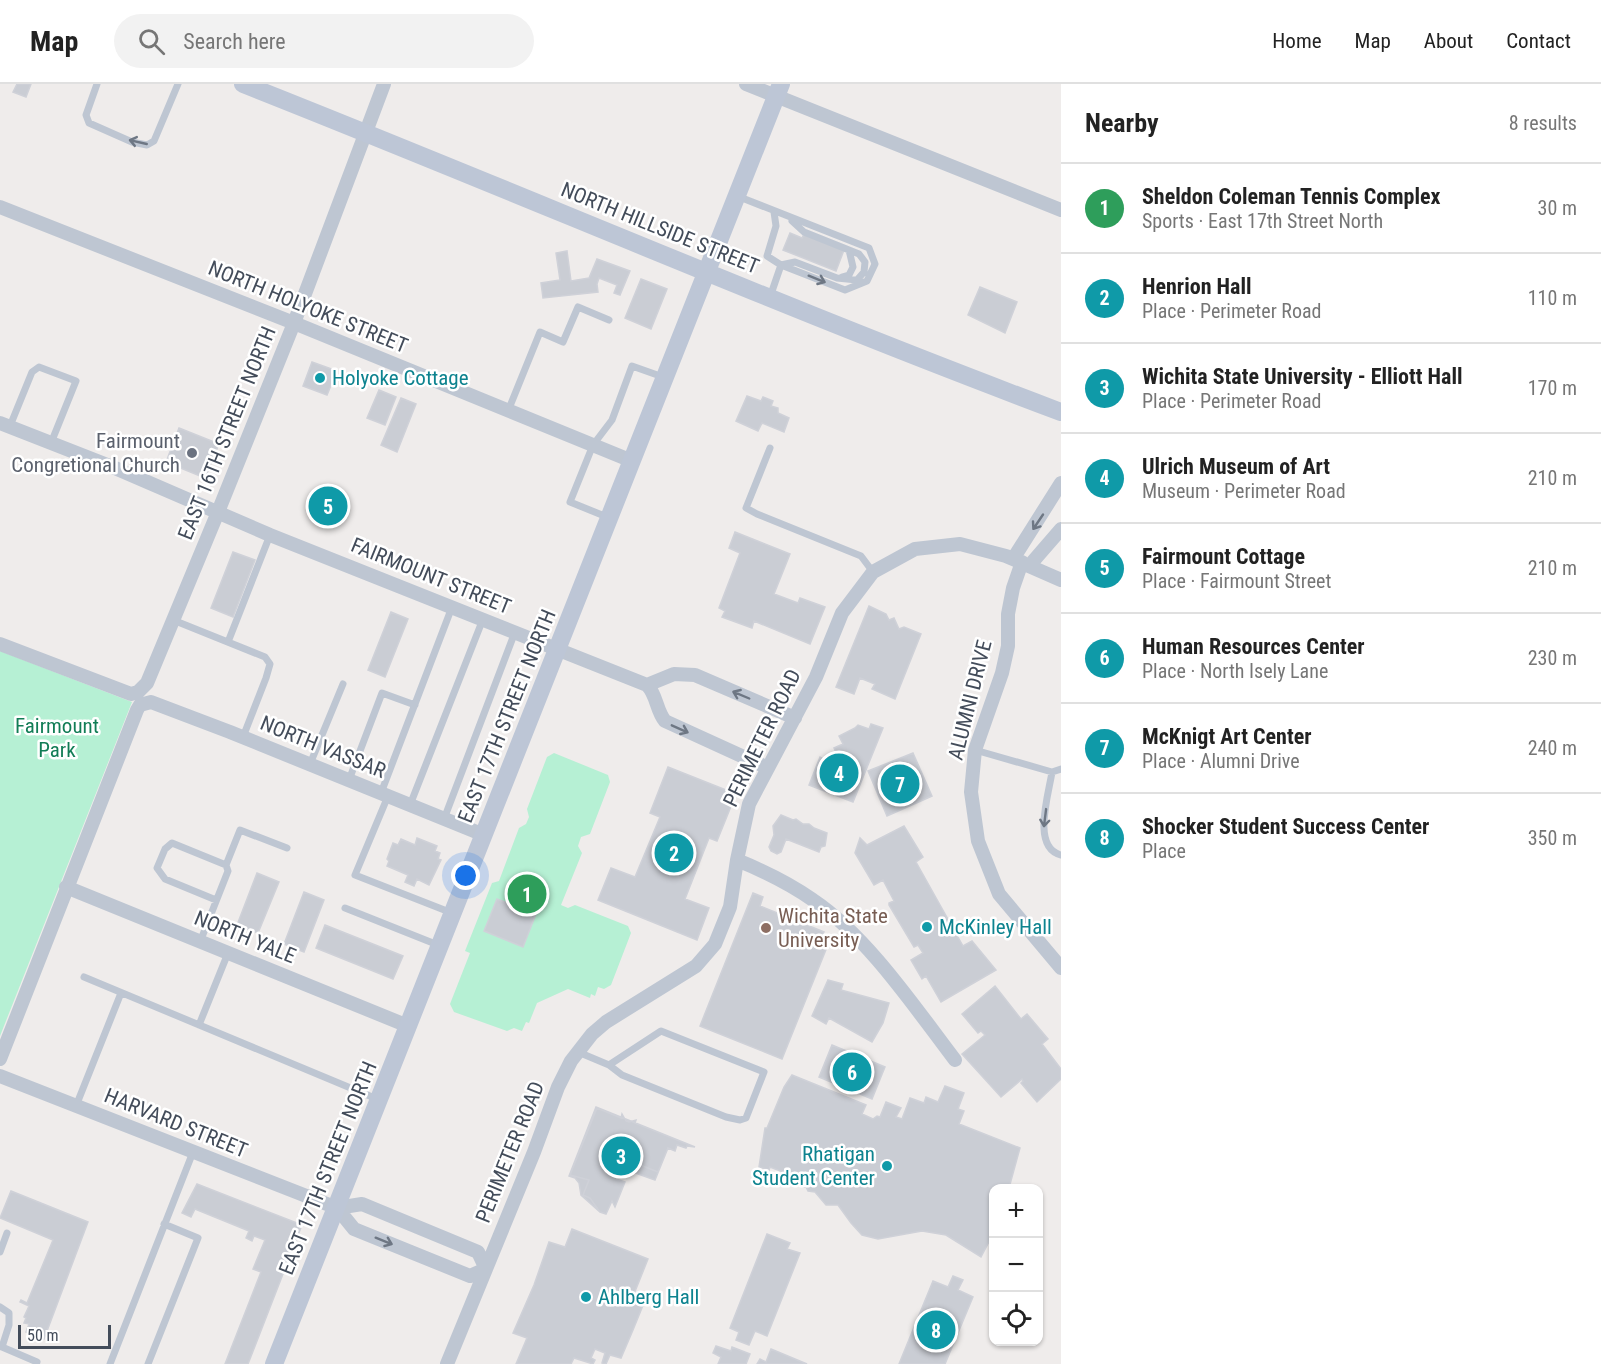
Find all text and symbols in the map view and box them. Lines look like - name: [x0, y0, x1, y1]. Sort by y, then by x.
- search box: [114, 14, 534, 68]
- text: Map: [30, 25, 78, 58]
- icon: search: [135, 25, 168, 58]
- text: Search here: [183, 29, 286, 54]
- text: Home: [1272, 29, 1322, 53]
- text: Map: [1355, 29, 1391, 53]
- text: About: [1424, 29, 1473, 53]
- text: Contact: [1506, 29, 1571, 53]
- text: Nearby: [1085, 108, 1159, 138]
- text: 8 results: [1509, 111, 1577, 135]
- one-way arrow: [129, 136, 148, 148]
- street label: NORTH HILLSIDE STREET: [558, 177, 763, 279]
- text: Sheldon Coleman Tennis Complex: [1142, 184, 1441, 209]
- text: 1: [1099, 196, 1110, 220]
- text: 30 m: [1538, 196, 1577, 220]
- text: Sports · East 17th Street North: [1142, 209, 1383, 233]
- street label: NORTH HOLYOKE STREET: [205, 256, 411, 358]
- one-way arrow: [807, 274, 826, 285]
- text: Henrion Hall: [1142, 274, 1251, 299]
- text: 2: [1099, 286, 1110, 310]
- text: 110 m: [1528, 286, 1577, 310]
- text: Place · Perimeter Road: [1142, 299, 1322, 323]
- street label: EAST 16TH STREET NORTH: [173, 323, 281, 543]
- text: Wichita State University - Elliott Hall: [1142, 364, 1463, 389]
- place label: Holyoke Cottage: [332, 366, 469, 390]
- marker: Holyoke Cottage: [313, 371, 327, 385]
- text: 3: [1099, 376, 1110, 400]
- text: 170 m: [1528, 376, 1577, 400]
- text: Place · Perimeter Road: [1142, 389, 1322, 413]
- place label: Fairmount Congretional Church: [11, 429, 180, 477]
- marker: Fairmount Congretional Church: [185, 446, 199, 460]
- text: Ulrich Museum of Art: [1142, 454, 1330, 479]
- text: 4: [1099, 466, 1110, 490]
- text: 210 m: [1528, 466, 1577, 490]
- text: Museum · Perimeter Road: [1142, 479, 1346, 503]
- pin: 5: [308, 484, 348, 528]
- one-way arrow: [1032, 513, 1044, 529]
- street label: FAIRMOUNT STREET: [348, 533, 514, 619]
- text: Fairmount Cottage: [1142, 544, 1305, 569]
- text: 5: [1099, 556, 1110, 580]
- text: 210 m: [1528, 556, 1577, 580]
- text: Place · Fairmount Street: [1142, 569, 1331, 593]
- street label: EAST 17TH STREET NORTH: [453, 606, 561, 826]
- text: Human Resources Center: [1142, 634, 1365, 659]
- street label: ALUMNI DRIVE: [943, 637, 997, 763]
- text: 6: [1099, 646, 1110, 670]
- text: 230 m: [1528, 646, 1577, 670]
- text: Place · North Isely Lane: [1142, 659, 1328, 683]
- street label: PERIMETER ROAD: [718, 665, 806, 811]
- one-way arrow: [732, 689, 751, 700]
- street label: NORTH VASSAR: [257, 711, 389, 783]
- park label: Fairmount Park: [15, 714, 99, 762]
- one-way arrow: [671, 724, 689, 735]
- text: McKnigt Art Center: [1142, 724, 1311, 749]
- text: 7: [1099, 736, 1110, 760]
- text: 240 m: [1528, 736, 1577, 760]
- text: Place · Alumni Drive: [1142, 749, 1300, 773]
- pin: 4: [820, 750, 858, 796]
- pin: 7: [880, 762, 920, 806]
- one-way arrow: [1040, 807, 1051, 827]
- text: Shocker Student Success Center: [1142, 814, 1429, 839]
- text: 8: [1099, 826, 1110, 850]
- text: 350 m: [1528, 826, 1577, 850]
- pin: 2: [654, 830, 694, 876]
- text: Place: [1142, 839, 1186, 863]
- your location: [451, 861, 480, 890]
- pin: 1: [508, 872, 546, 916]
- place label: Wichita State University: [778, 904, 888, 952]
- street label: NORTH YALE: [191, 906, 299, 968]
- place label: McKinley Hall: [939, 915, 1052, 939]
- marker: McKinley Hall: [920, 920, 934, 934]
- marker: Wichita State University: [759, 921, 773, 935]
- pin: 6: [832, 1050, 872, 1094]
- street label: EAST 17TH STREET NORTH: [274, 1058, 382, 1278]
- street label: PERIMETER ROAD: [471, 1078, 549, 1226]
- street label: HARVARD STREET: [101, 1083, 251, 1163]
- pin: 3: [602, 1134, 640, 1178]
- place label: Rhatigan Student Center: [752, 1142, 875, 1190]
- marker: Rhatigan Student Center: [880, 1159, 894, 1173]
- map controls: [989, 1184, 1043, 1346]
- button: +: [989, 1184, 1043, 1238]
- one-way arrow: [374, 1236, 392, 1247]
- button: −: [989, 1238, 1043, 1292]
- place label: Ahlberg Hall: [598, 1285, 699, 1309]
- marker: Ahlberg Hall: [579, 1290, 593, 1304]
- button: locate: [989, 1292, 1043, 1346]
- pin: 8: [916, 1308, 956, 1352]
- scale bar: [18, 1322, 111, 1350]
- text: 50 m: [27, 1326, 59, 1345]

